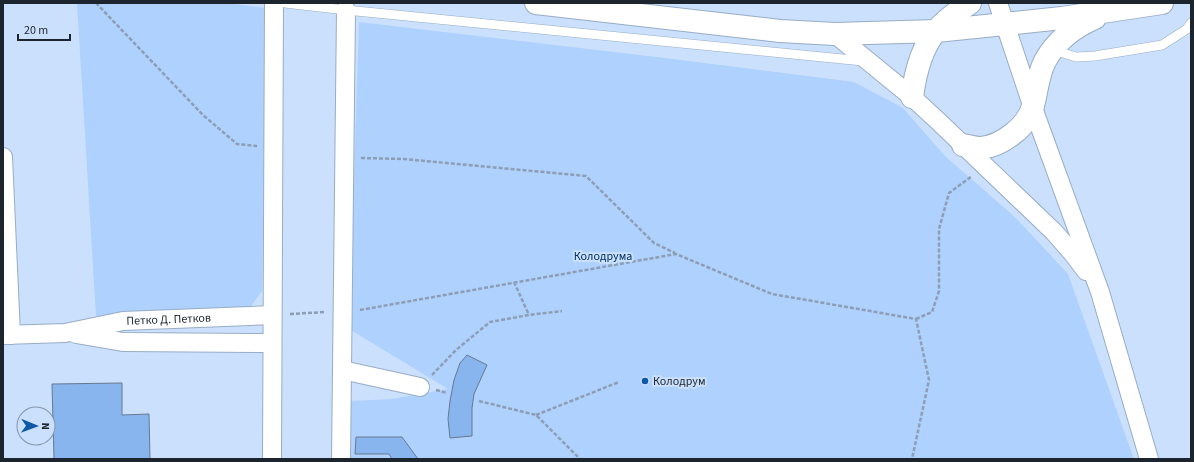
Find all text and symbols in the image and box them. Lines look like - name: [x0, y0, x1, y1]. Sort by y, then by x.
- scale bar: [18, 16, 70, 42]
- text: 20 m: [24, 22, 48, 39]
- park label: Колодрума: [574, 248, 632, 265]
- street label: Петко Д. Петков: [126, 309, 211, 330]
- place label: Колодрум: [653, 373, 706, 390]
- marker: Колодрум: [640, 376, 650, 386]
- north arrow: [16, 406, 56, 446]
- text: N: [38, 422, 53, 430]

